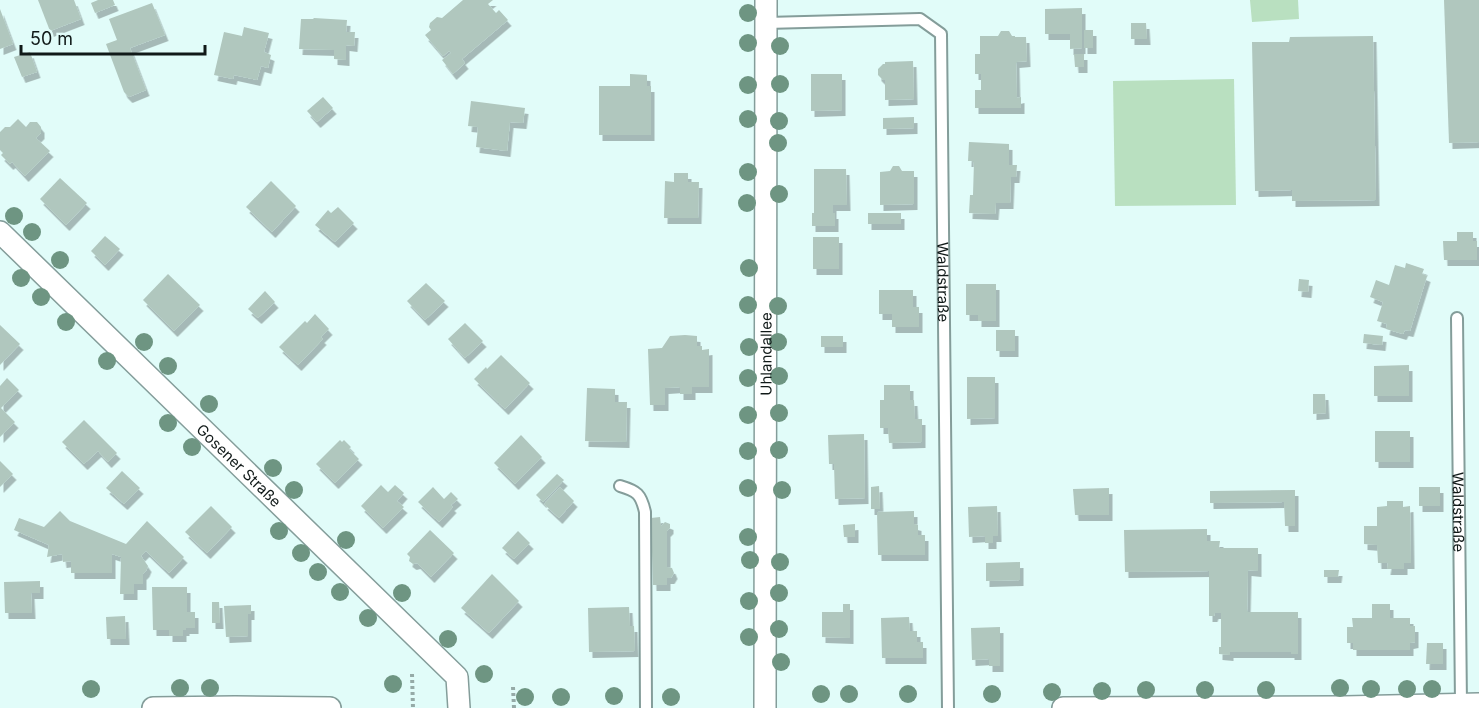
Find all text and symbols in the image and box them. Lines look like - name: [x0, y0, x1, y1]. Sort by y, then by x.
- scale bar: [21, 18, 206, 56]
- text: 50 m: [30, 28, 73, 49]
- street label: Waldstraße: [934, 242, 953, 322]
- street label: Uhlandallee: [756, 312, 775, 396]
- street label: Gosener Straße: [193, 419, 286, 511]
- street label: Waldstraße: [1449, 472, 1469, 552]

